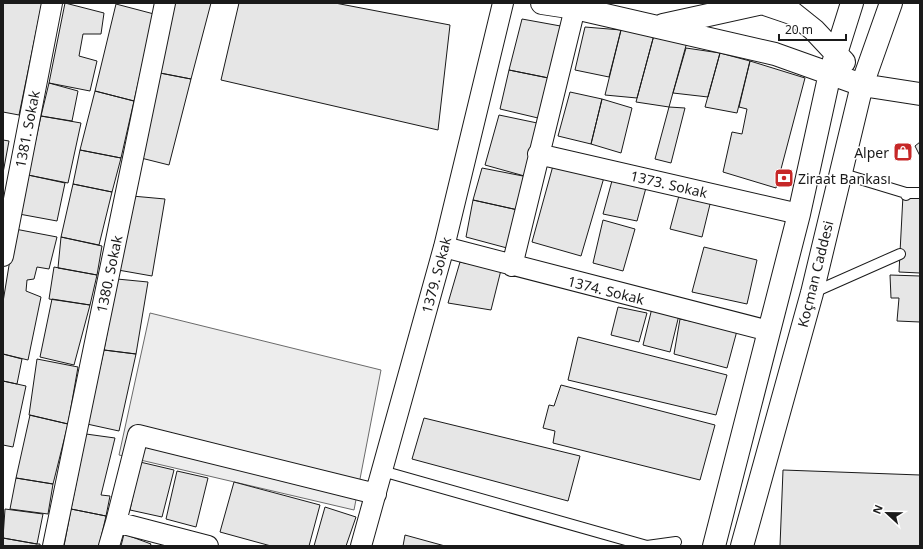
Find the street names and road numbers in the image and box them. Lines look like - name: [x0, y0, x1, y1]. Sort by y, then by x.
- street label: 1381. Sokak: [10, 88, 44, 169]
- street label: 1373. Sokak: [629, 166, 710, 202]
- street label: Koçman Caddesi: [793, 219, 837, 329]
- street label: 1380. Sokak: [92, 233, 127, 314]
- street label: 1379. Sokak: [417, 234, 455, 315]
- street label: 1374. Sokak: [566, 271, 647, 309]

